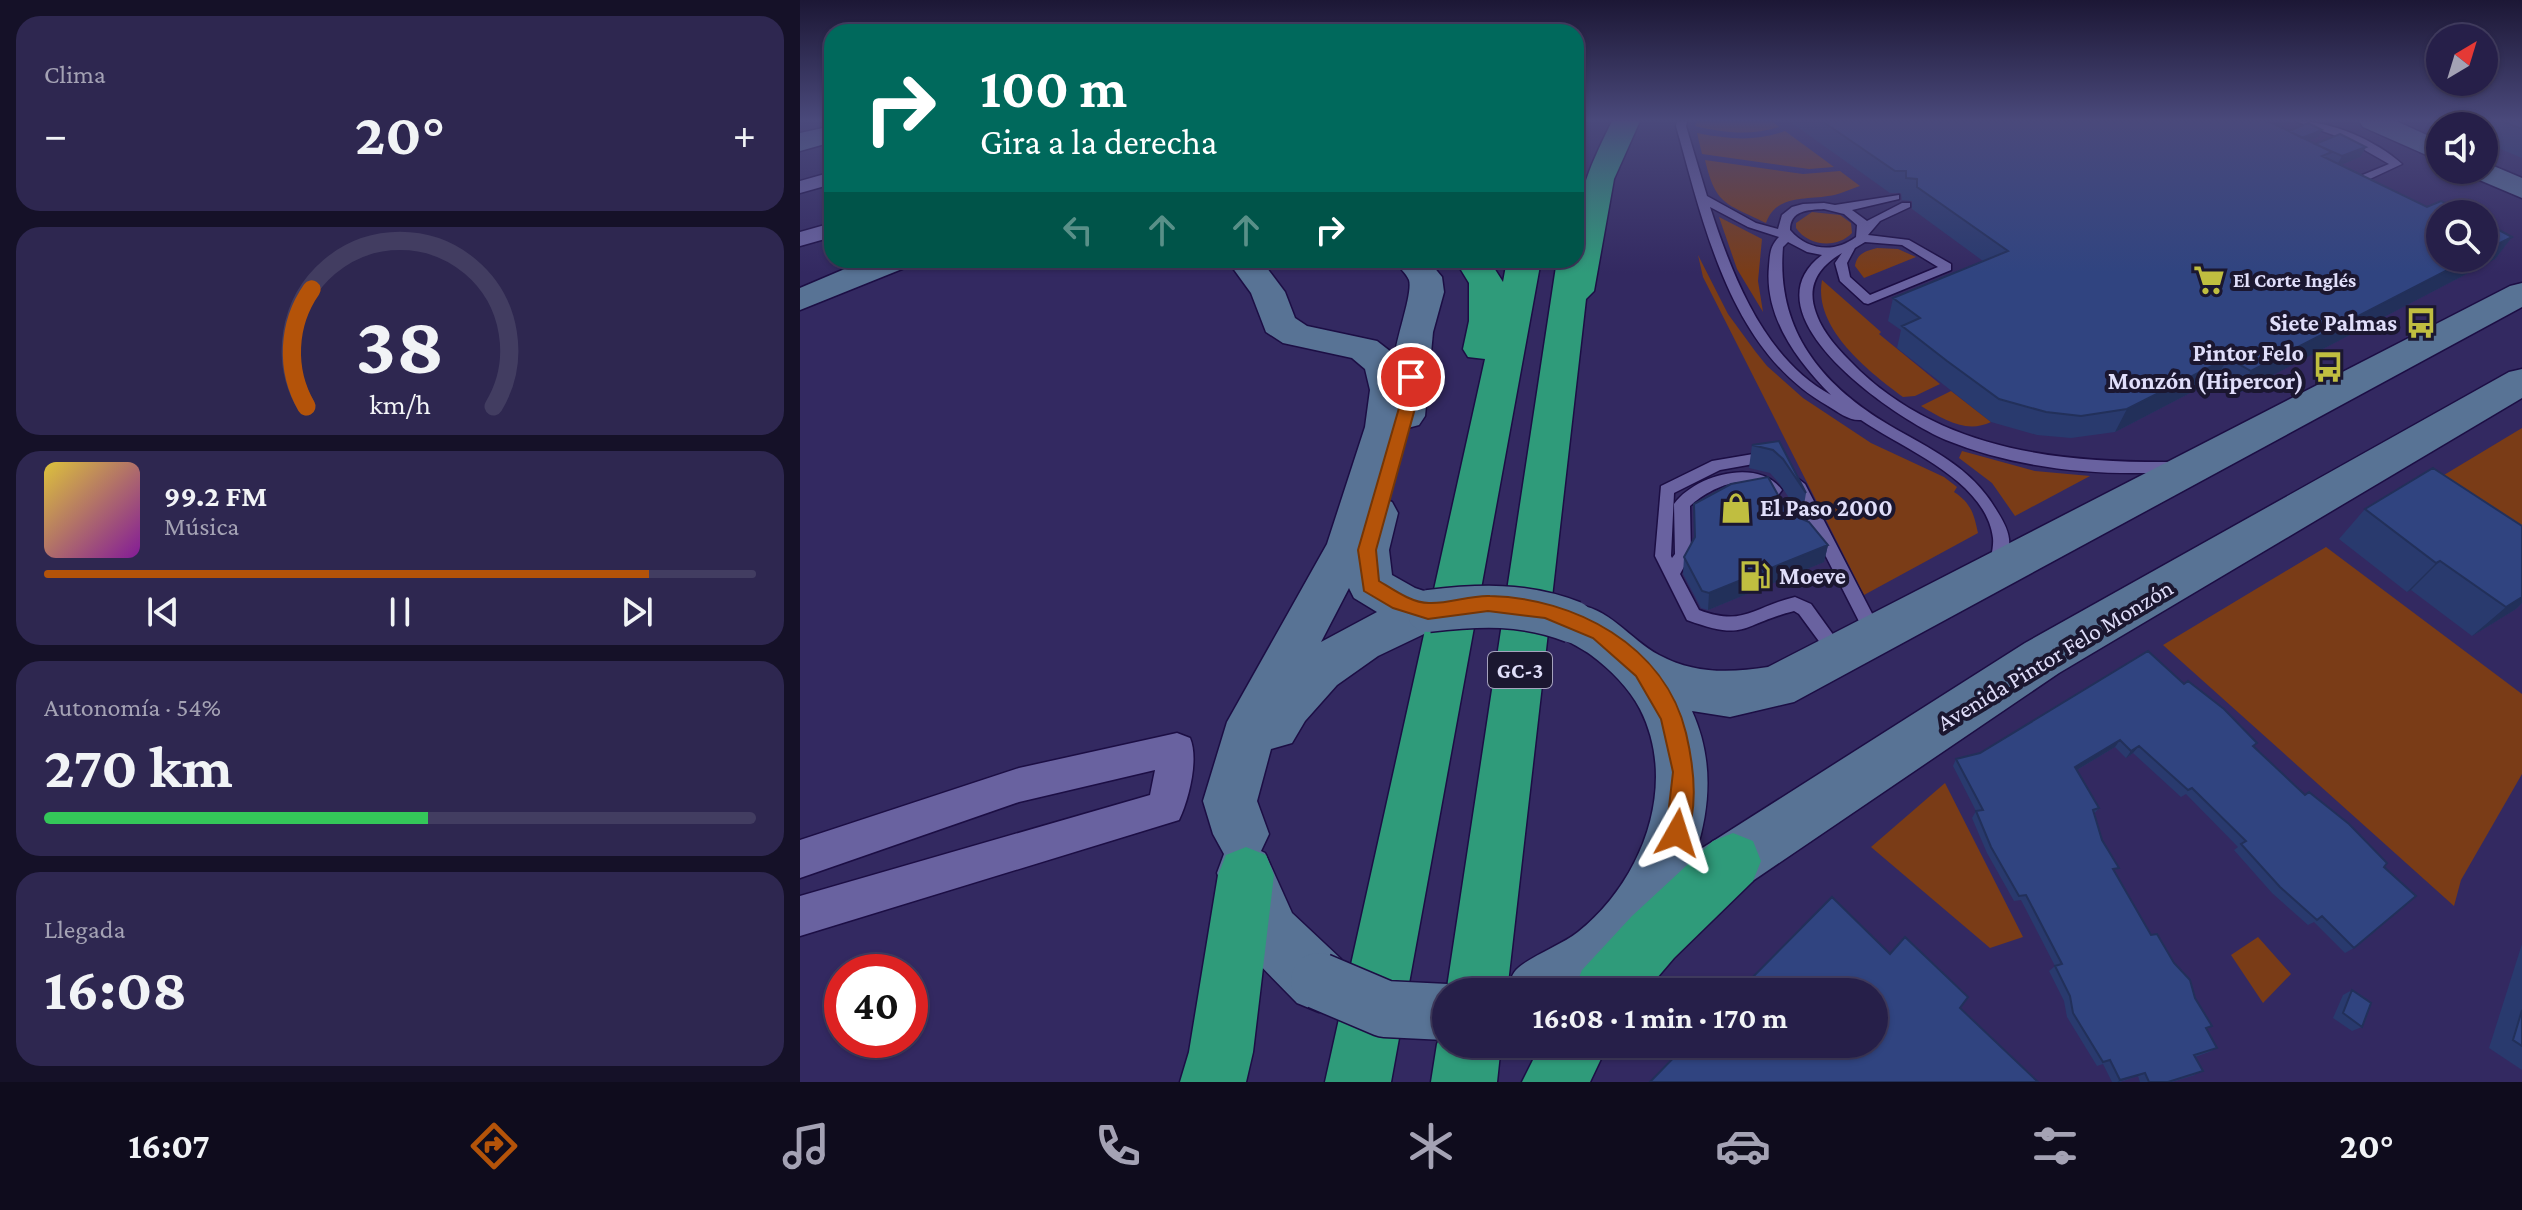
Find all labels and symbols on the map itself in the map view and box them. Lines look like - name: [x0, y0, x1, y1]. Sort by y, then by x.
- north arrow: [2426, 24, 2498, 96]
- supermarket icon: El Corte Inglés: [2192, 263, 2226, 297]
- place label: El Corte Inglés: [2233, 269, 2356, 291]
- bus stop icon: Siete Palmas: [2404, 306, 2438, 340]
- place label: Siete Palmas: [2269, 309, 2397, 336]
- place label: Pintor Felo Monzón (Hipercor): [2108, 339, 2304, 395]
- pin: [1377, 343, 1445, 411]
- bus stop icon: Pintor Felo Monzón (Hipercor): [2311, 350, 2345, 384]
- shop icon: El Paso 2000: [1719, 491, 1753, 525]
- place label: El Paso 2000: [1760, 494, 1893, 521]
- fuel station icon: Moeve: [1738, 559, 1772, 593]
- place label: Moeve: [1779, 562, 1846, 589]
- street label: Avenida Pintor Felo Monzón: [1932, 573, 2178, 736]
- road number: GC-3: [1488, 652, 1552, 688]
- position arrow: [1635, 791, 1719, 875]
- speed limit sign: 40: [824, 954, 928, 1058]

